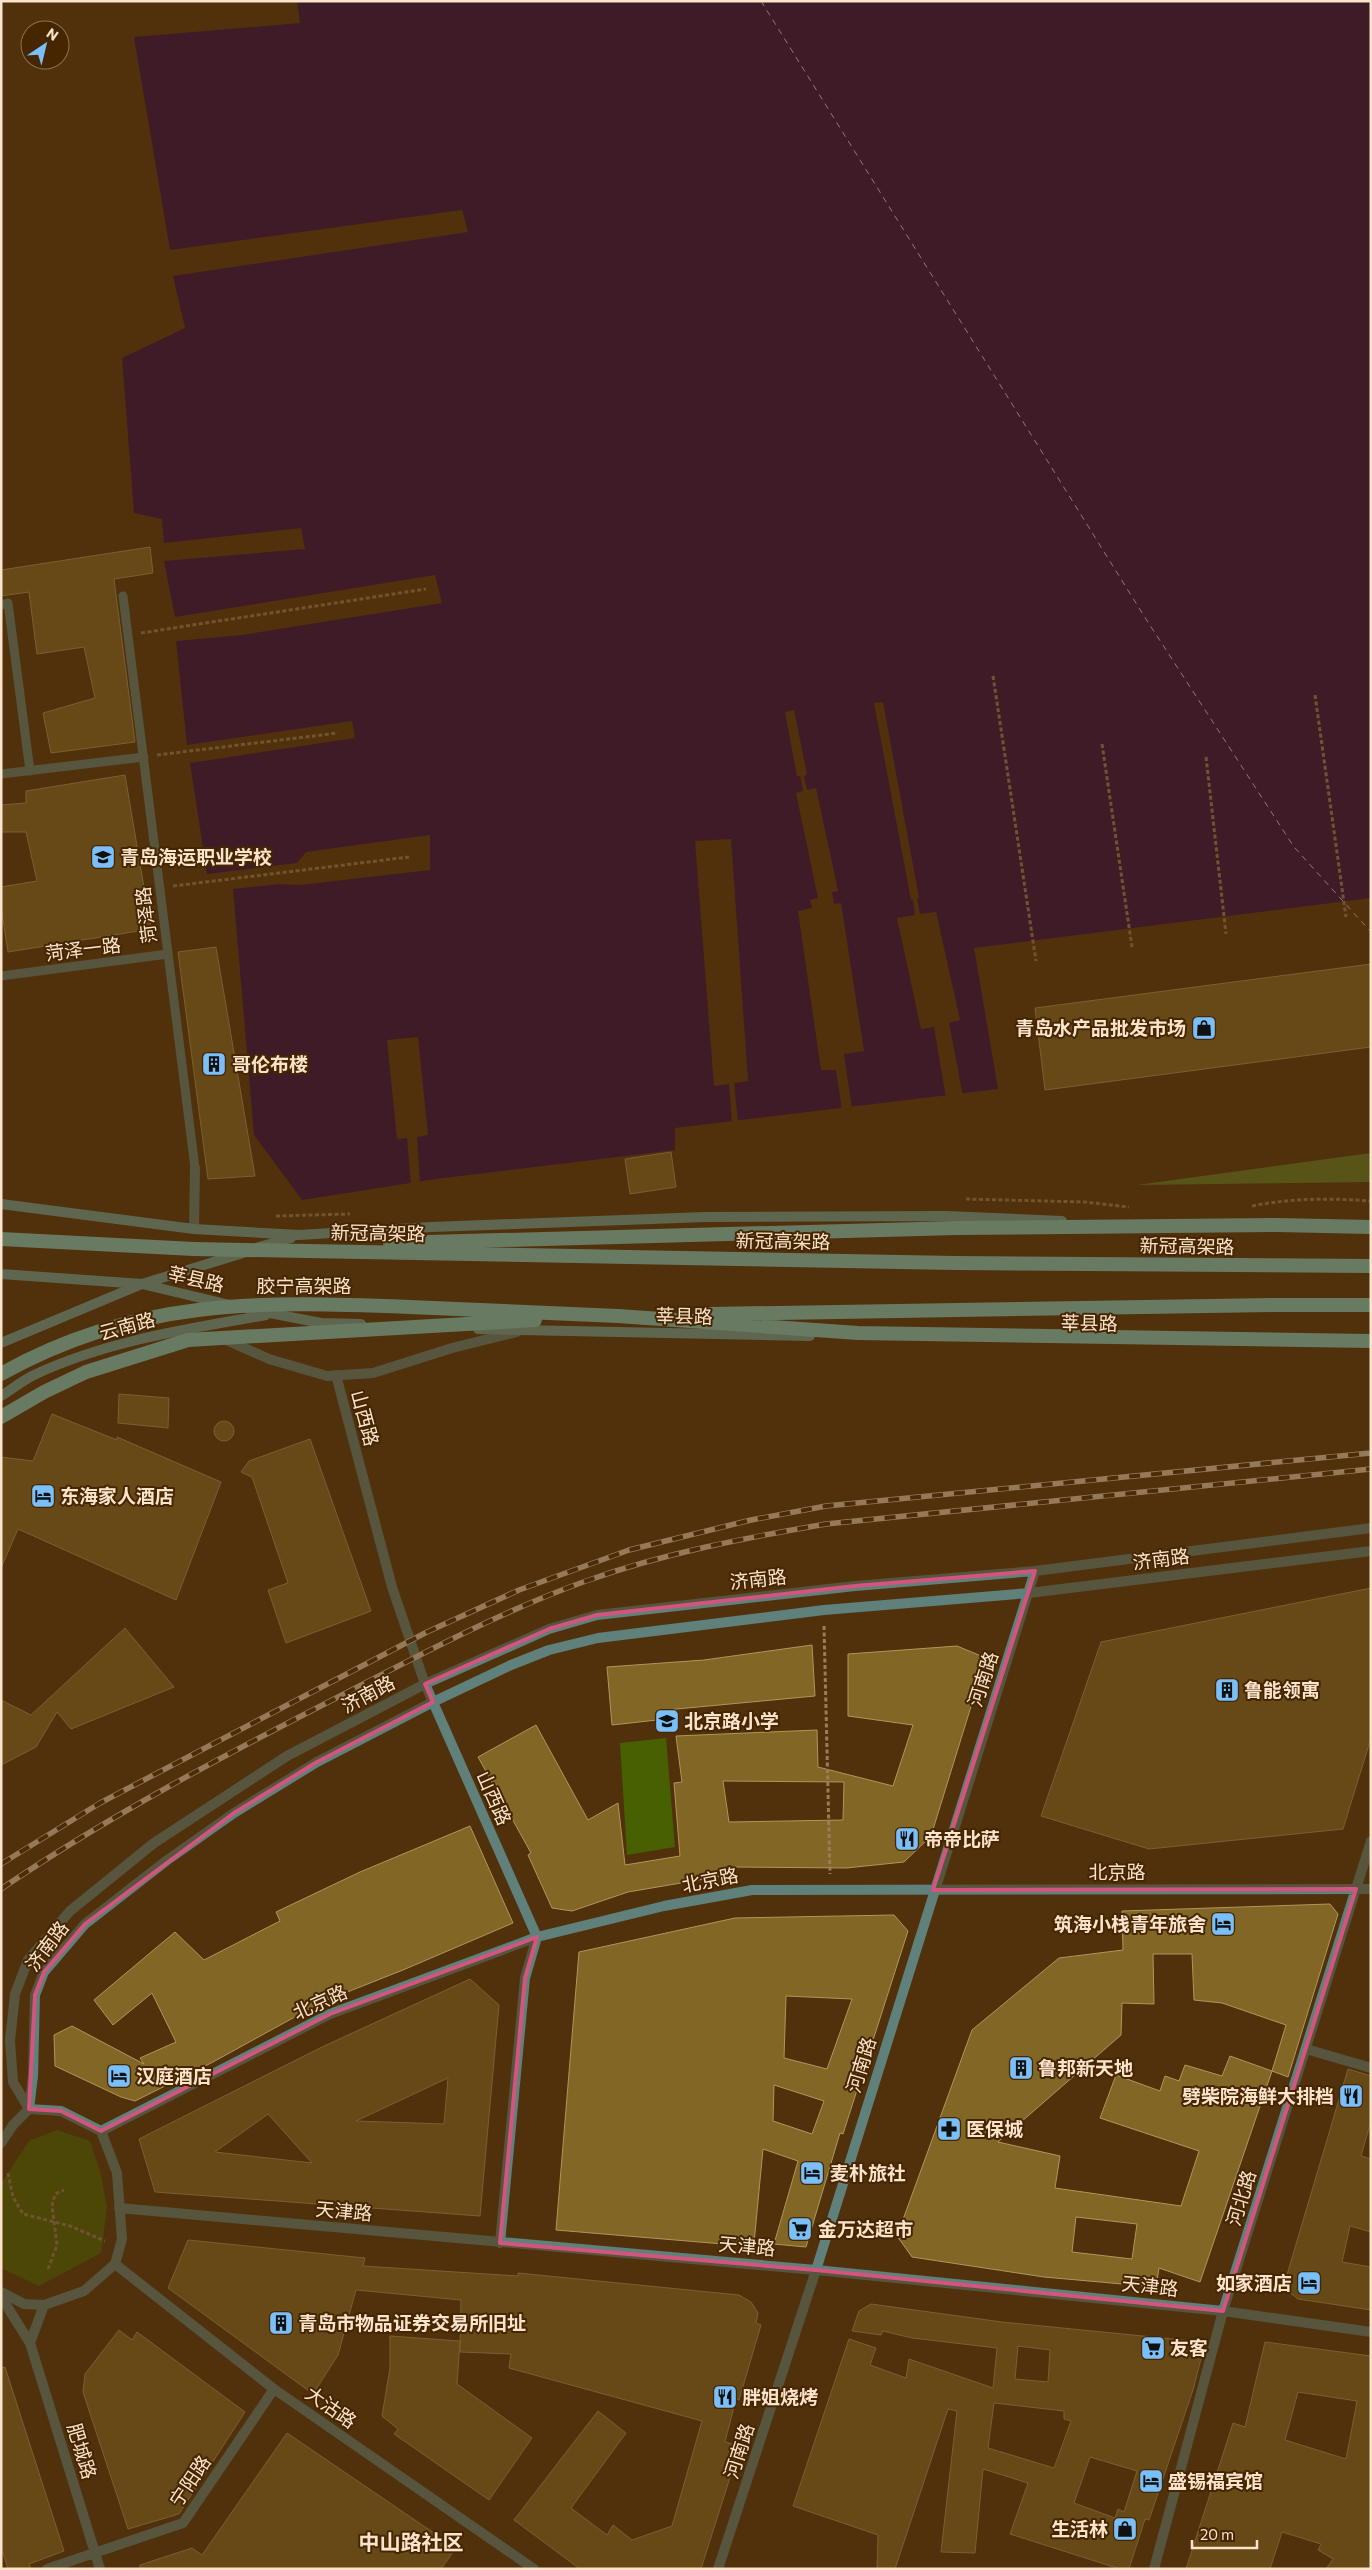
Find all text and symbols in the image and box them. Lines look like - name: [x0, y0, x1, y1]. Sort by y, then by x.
- north arrow: [20, 20, 70, 70]
- text: N: [44, 24, 62, 44]
- school or university icon: 青岛海运职业学校: [90, 844, 116, 870]
- place label: 青岛海运职业学校: [120, 845, 272, 868]
- street label: 菏泽路: [131, 885, 160, 945]
- street label: 菏泽一路: [44, 932, 122, 965]
- shop icon: 青岛水产品批发市场: [1191, 1015, 1217, 1041]
- place label: 青岛水产品批发市场: [1015, 1016, 1186, 1039]
- building icon: 哥伦布楼: [201, 1051, 227, 1077]
- place label: 哥伦布楼: [232, 1052, 308, 1075]
- street label: 新冠高架路: [330, 1220, 426, 1245]
- street label: 新冠高架路: [735, 1228, 831, 1253]
- street label: 新冠高架路: [1139, 1233, 1235, 1258]
- street label: 莘县路: [166, 1261, 226, 1296]
- street label: 胶宁高架路: [256, 1274, 352, 1297]
- street label: 莘县路: [655, 1304, 713, 1327]
- street label: 云南路: [96, 1307, 157, 1344]
- street label: 莘县路: [1060, 1311, 1118, 1334]
- street label: 山西路: [347, 1387, 384, 1448]
- hotel icon: 东海家人酒店: [30, 1483, 56, 1509]
- place label: 东海家人酒店: [60, 1484, 174, 1507]
- street label: 济南路: [1131, 1544, 1191, 1573]
- street label: 济南路: [728, 1564, 788, 1593]
- street label: 河南路: [963, 1648, 1002, 1710]
- street label: 济南路: [337, 1670, 398, 1717]
- building icon: 鲁能领寓: [1214, 1677, 1240, 1703]
- place label: 鲁能领寓: [1244, 1678, 1320, 1701]
- school or university icon: 北京路小学: [654, 1708, 680, 1734]
- place label: 北京路小学: [684, 1709, 779, 1732]
- street label: 山西路: [472, 1767, 517, 1829]
- restaurant icon: 帝帝比萨: [894, 1826, 920, 1852]
- place label: 帝帝比萨: [924, 1827, 1000, 1850]
- street label: 北京路: [1088, 1860, 1146, 1883]
- street label: 北京路: [680, 1863, 740, 1896]
- hotel icon: 筑海小栈青年旅舍: [1210, 1911, 1236, 1937]
- place label: 筑海小栈青年旅舍: [1054, 1912, 1206, 1935]
- street label: 济南路: [20, 1916, 73, 1975]
- street label: 北京路: [289, 1979, 351, 2024]
- street label: 河南路: [841, 2034, 880, 2095]
- building icon: 鲁邦新天地: [1008, 2055, 1034, 2081]
- place label: 鲁邦新天地: [1038, 2056, 1133, 2079]
- hotel icon: 汉庭酒店: [106, 2063, 132, 2089]
- place label: 汉庭酒店: [136, 2064, 212, 2087]
- restaurant icon: 劈柴院海鲜大排档: [1338, 2083, 1364, 2109]
- place label: 劈柴院海鲜大排档: [1182, 2084, 1334, 2107]
- pharmacy icon: 医保城: [936, 2116, 962, 2142]
- place label: 医保城: [966, 2117, 1023, 2140]
- hotel icon: 麦朴旅社: [799, 2160, 825, 2186]
- place label: 麦朴旅社: [830, 2161, 906, 2184]
- street label: 河北路: [1221, 2167, 1260, 2228]
- street label: 天津路: [315, 2197, 373, 2224]
- supermarket icon: 金万达超市: [787, 2216, 813, 2242]
- place label: 金万达超市: [818, 2217, 913, 2240]
- street label: 天津路: [718, 2232, 776, 2259]
- hotel icon: 如家酒店: [1296, 2270, 1322, 2296]
- street label: 天津路: [1120, 2271, 1180, 2300]
- place label: 如家酒店: [1216, 2271, 1292, 2294]
- building icon: 青岛市物品证券交易所旧址: [268, 2310, 294, 2336]
- place label: 青岛市物品证券交易所旧址: [298, 2311, 526, 2334]
- supermarket icon: 友客: [1140, 2335, 1166, 2361]
- place label: 友客: [1170, 2336, 1208, 2359]
- street label: 大沽路: [301, 2381, 361, 2432]
- restaurant icon: 胖姐烧烤: [712, 2384, 738, 2410]
- place label: 胖姐烧烤: [742, 2385, 818, 2408]
- street label: 肥城路: [63, 2420, 102, 2481]
- street label: 河南路: [719, 2420, 758, 2482]
- street label: 宁阳路: [164, 2451, 215, 2511]
- hotel icon: 盛锡福宾馆: [1138, 2468, 1164, 2494]
- place label: 盛锡福宾馆: [1168, 2469, 1263, 2492]
- shop icon: 生活林: [1112, 2516, 1138, 2542]
- place label: 生活林: [1051, 2517, 1108, 2540]
- scale bar: [1192, 2518, 1257, 2550]
- text: 20 m: [1200, 2525, 1234, 2543]
- district label: 中山路社区: [359, 2529, 464, 2554]

